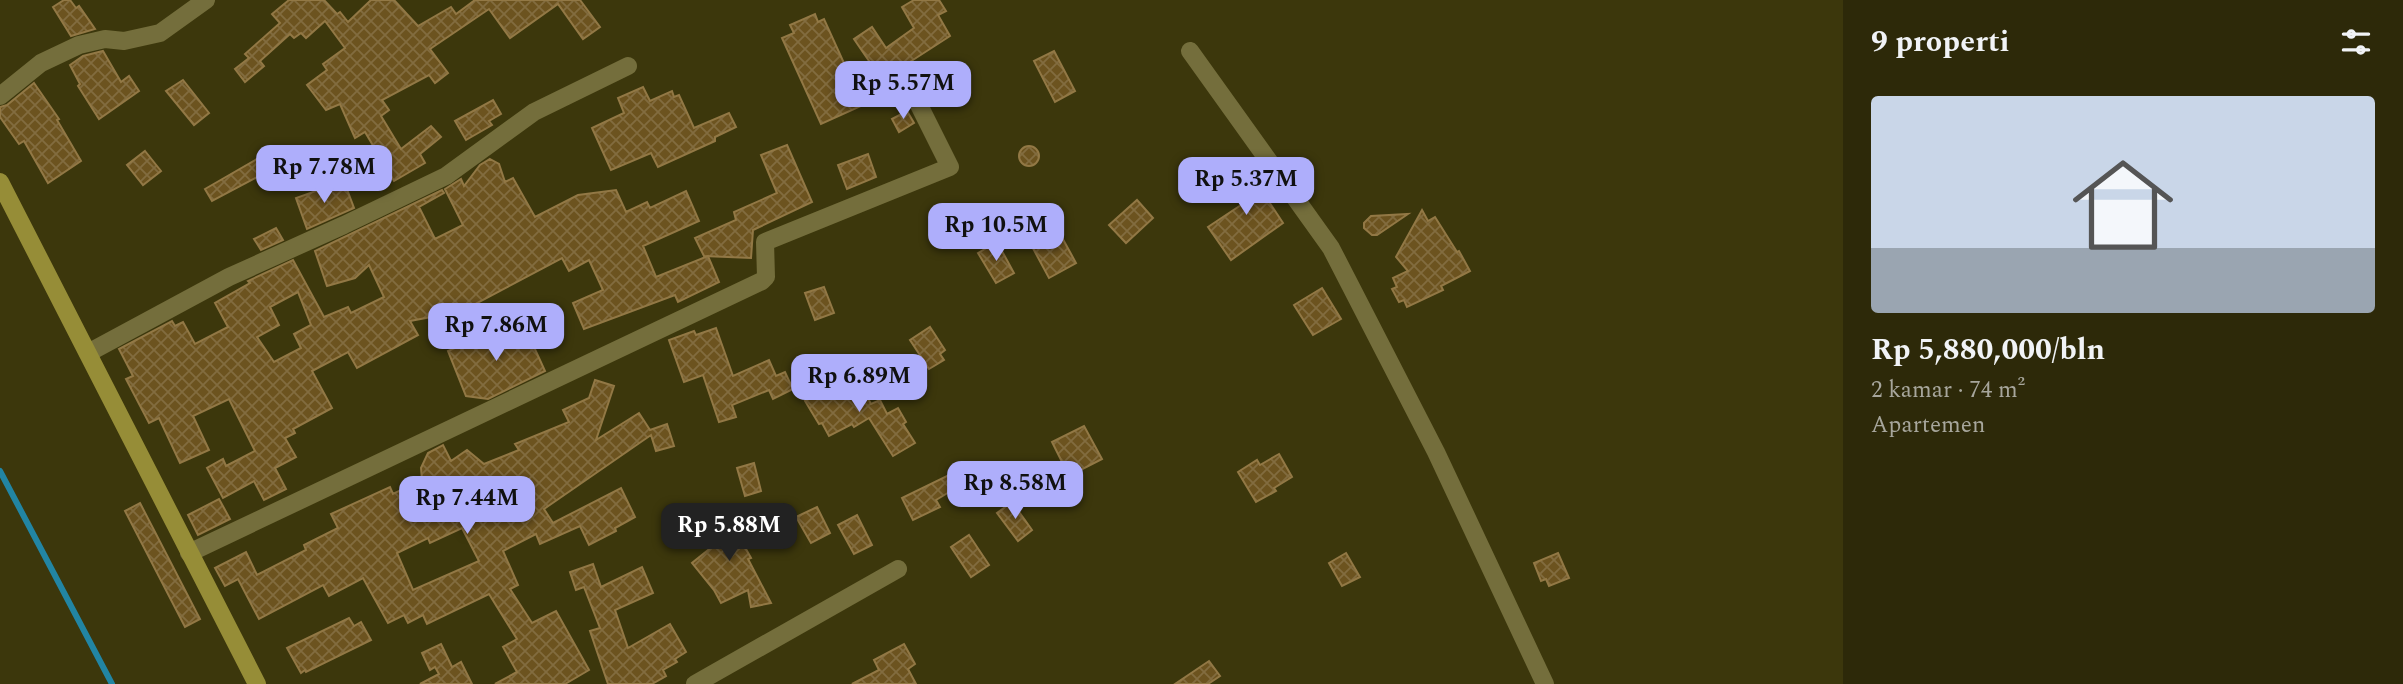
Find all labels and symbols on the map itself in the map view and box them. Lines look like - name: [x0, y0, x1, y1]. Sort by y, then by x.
- pin: Rp 5.57M: [831, 61, 975, 121]
- pin: Rp 7.78M: [252, 146, 396, 205]
- pin: Rp 5.37M: [1174, 158, 1318, 217]
- pin: Rp 10.5M: [924, 204, 1068, 263]
- pin: Rp 7.86M: [424, 304, 568, 363]
- pin: Rp 6.89M: [787, 354, 931, 414]
- pin: Rp 8.58M: [943, 462, 1087, 521]
- pin: Rp 7.44M: [395, 476, 539, 536]
- pin: Rp 5.88M: [657, 504, 801, 563]

